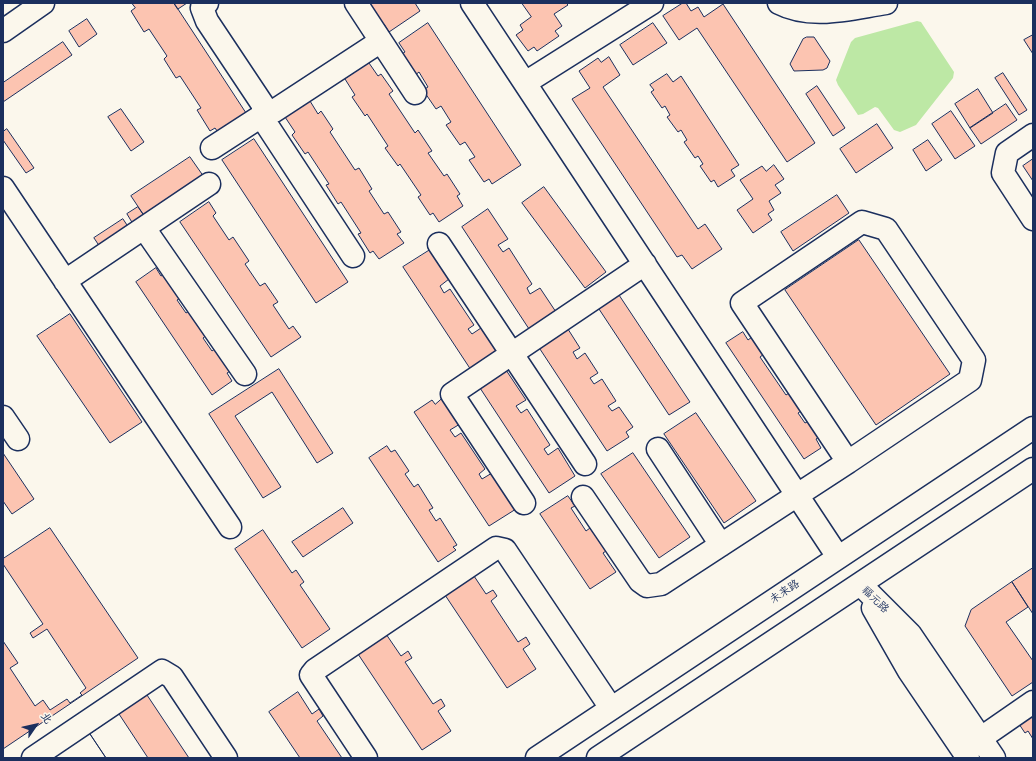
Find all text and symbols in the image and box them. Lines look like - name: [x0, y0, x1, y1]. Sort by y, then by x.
- street label: 未来路: [768, 577, 802, 607]
- street label: 福元路: [859, 584, 891, 616]
- north arrow: [16, 705, 56, 745]
- text: 北: [38, 710, 55, 726]

